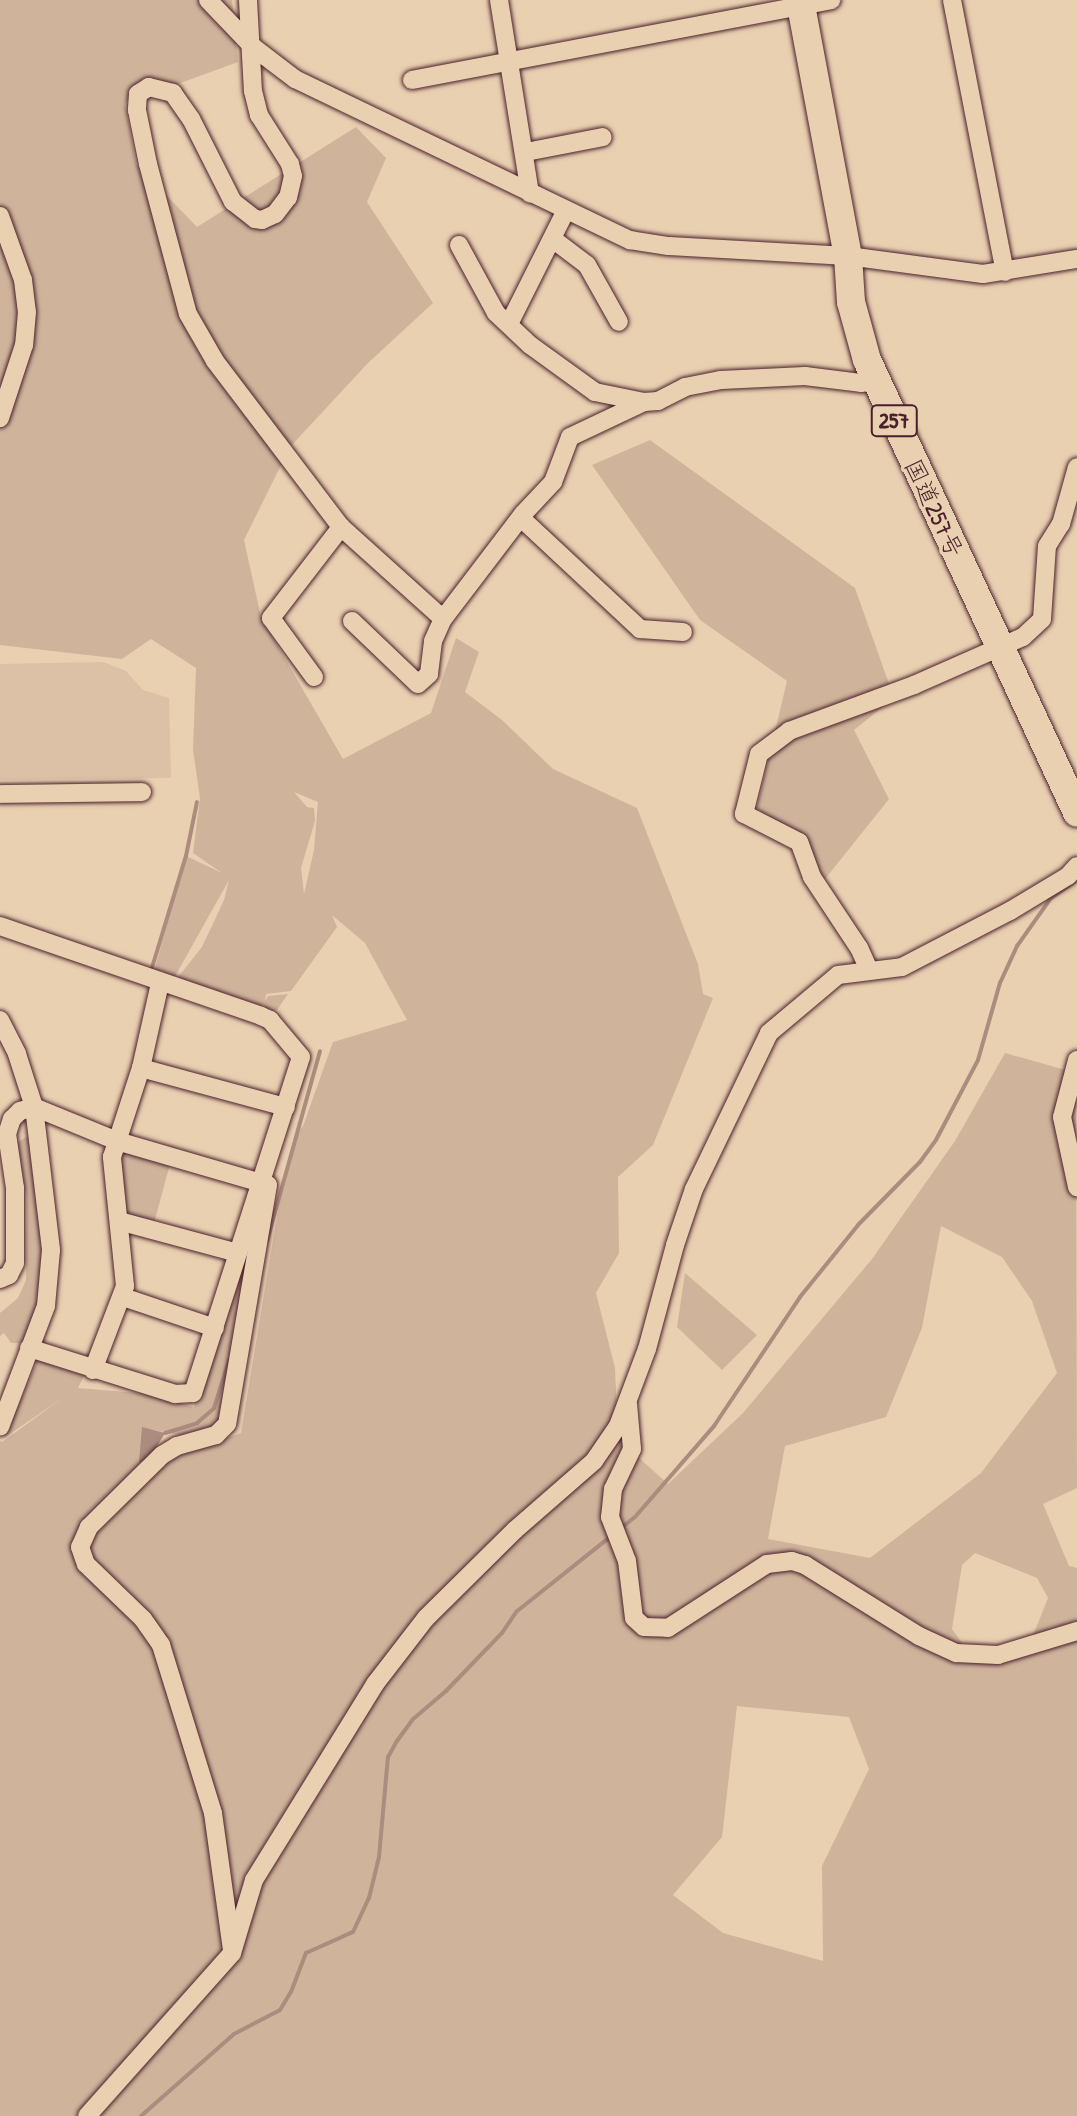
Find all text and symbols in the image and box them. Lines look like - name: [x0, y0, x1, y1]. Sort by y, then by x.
- road number: 257: [870, 403, 918, 439]
- street label: 国道257号: [899, 454, 969, 562]

